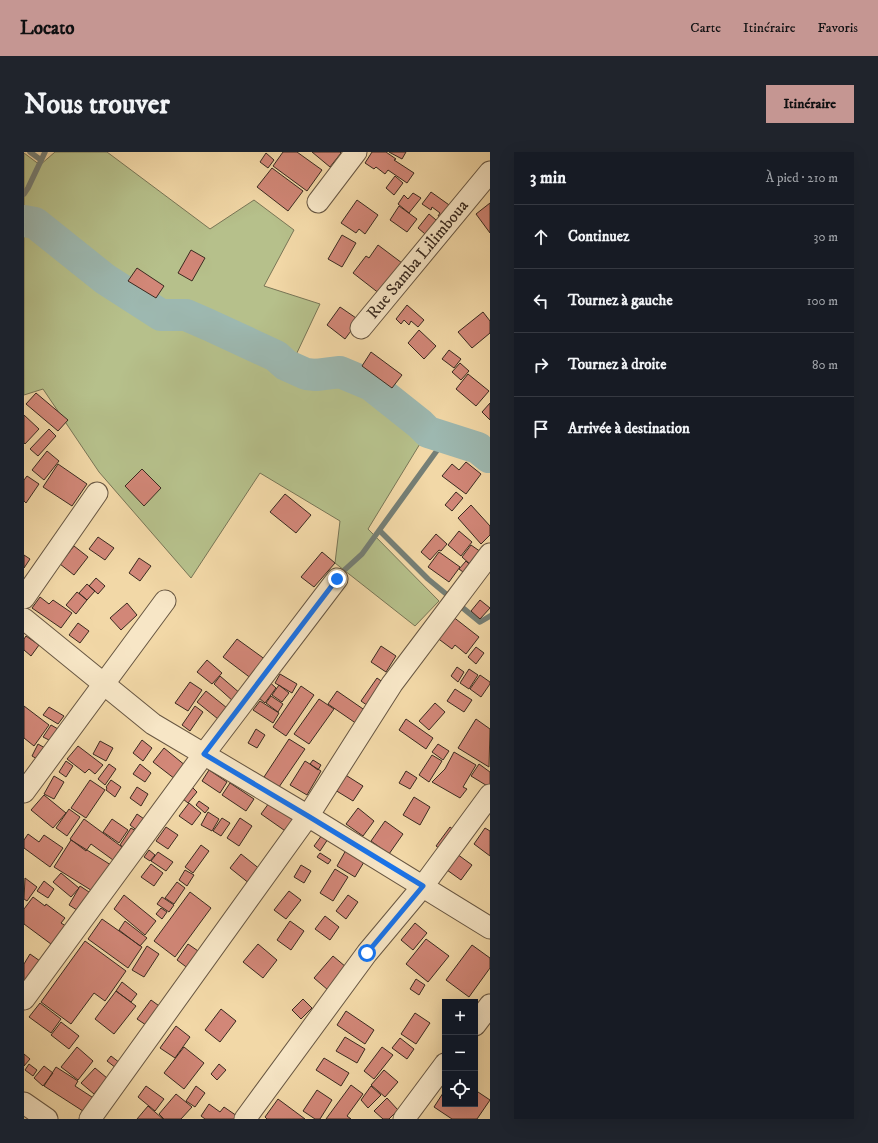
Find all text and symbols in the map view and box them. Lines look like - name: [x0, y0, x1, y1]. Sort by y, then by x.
- text: Locato: [20, 17, 75, 40]
- text: Carte: [690, 19, 721, 37]
- text: Itinéraire: [743, 19, 796, 37]
- text: Favoris: [818, 19, 858, 37]
- button: Itinéraire: [766, 85, 854, 123]
- text: Nous trouver: [24, 87, 170, 122]
- text: 3 min: [530, 167, 566, 189]
- text: À pied · 210 m: [766, 170, 838, 186]
- street label: Rue Samba Lilimboua: [362, 195, 474, 324]
- icon: ahead: [530, 226, 552, 248]
- text: Continuez: [568, 227, 629, 246]
- text: 30 m: [814, 229, 838, 245]
- icon: left: [530, 290, 552, 312]
- text: Tournez à gauche: [568, 291, 673, 310]
- text: 100 m: [807, 293, 838, 309]
- icon: right: [530, 354, 552, 376]
- text: Tournez à droite: [568, 355, 666, 374]
- text: 80 m: [812, 357, 838, 373]
- icon: arrive: [530, 418, 552, 440]
- text: Arrivée à destination: [568, 419, 690, 438]
- route end: [328, 570, 346, 588]
- route start: [358, 944, 376, 962]
- map controls: [442, 999, 478, 1107]
- button: +: [442, 999, 478, 1035]
- button: −: [442, 1035, 478, 1071]
- button: locate: [442, 1071, 478, 1107]

